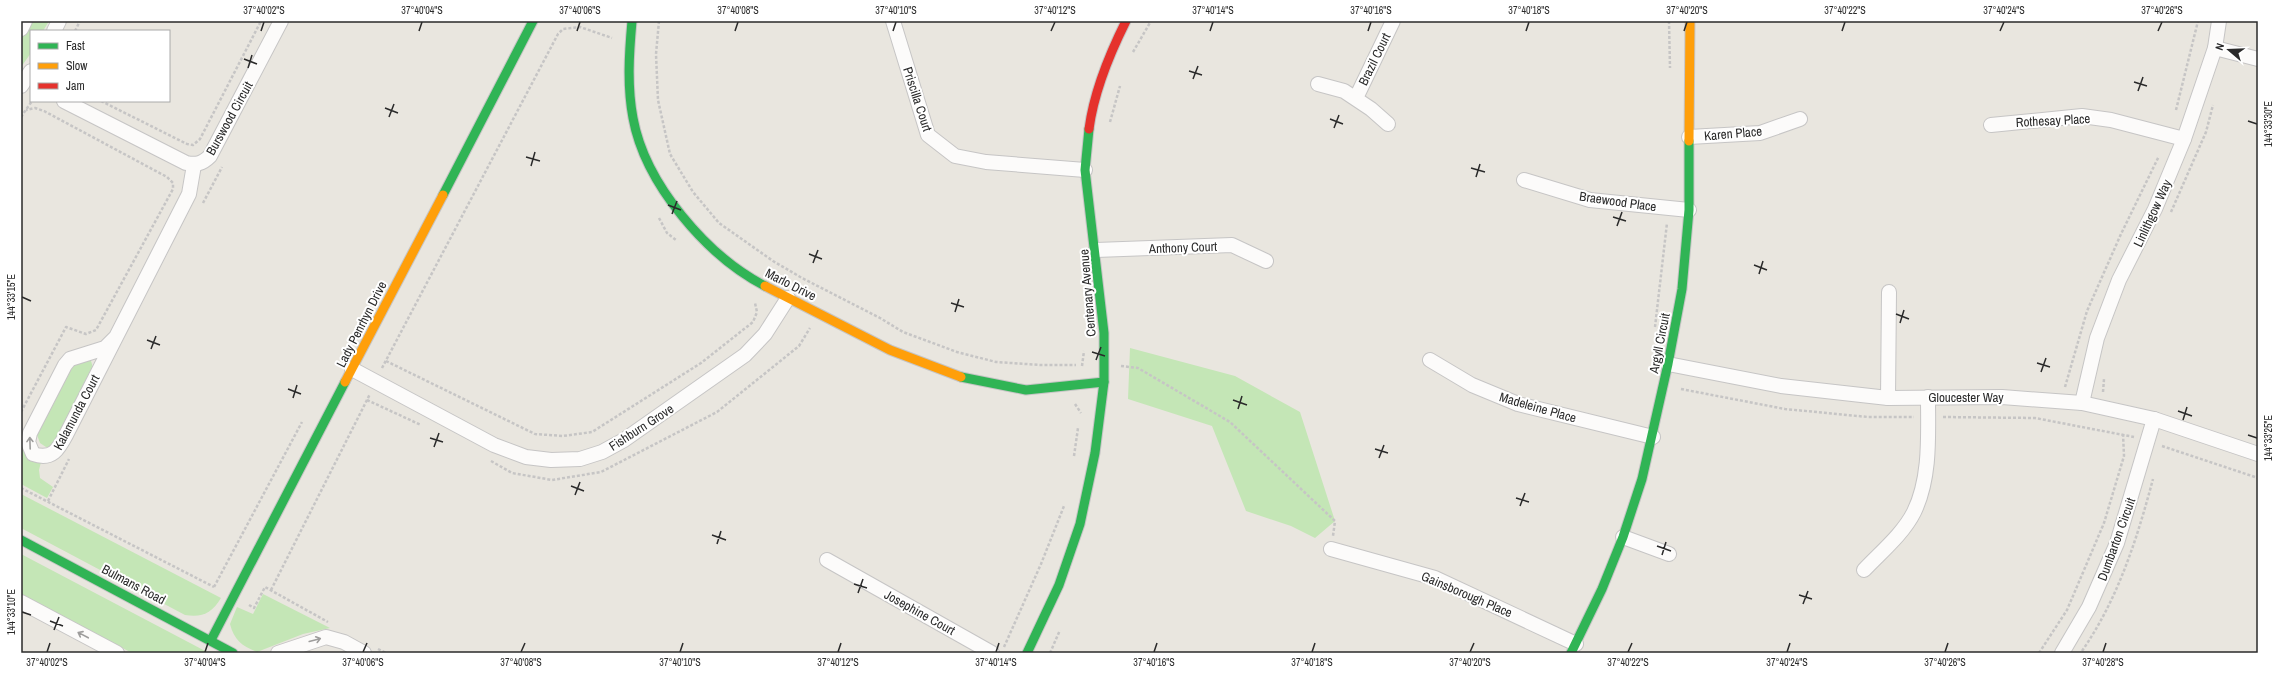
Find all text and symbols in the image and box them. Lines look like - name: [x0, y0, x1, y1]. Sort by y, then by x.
- text: 37°40'02"S: [243, 4, 285, 17]
- text: 37°40'04"S: [401, 4, 443, 17]
- text: 37°40'06"S: [559, 4, 601, 17]
- text: 37°40'08"S: [717, 4, 759, 17]
- text: 37°40'10"S: [875, 4, 917, 17]
- text: 37°40'12"S: [1034, 4, 1076, 17]
- text: 37°40'14"S: [1192, 4, 1234, 17]
- text: 37°40'16"S: [1350, 4, 1392, 17]
- text: 37°40'18"S: [1508, 4, 1550, 17]
- text: 37°40'20"S: [1666, 4, 1708, 17]
- text: 37°40'22"S: [1824, 4, 1866, 17]
- text: 37°40'24"S: [1983, 4, 2025, 17]
- text: 37°40'26"S: [2141, 4, 2183, 17]
- legend: [30, 30, 170, 102]
- street label: Brazil Court: [1354, 30, 1394, 88]
- north arrow: [2209, 30, 2249, 70]
- text: Fast: [66, 38, 85, 54]
- text: N: [2212, 41, 2227, 52]
- text: Slow: [66, 58, 88, 74]
- street label: Priscilla Court: [899, 65, 936, 134]
- text: Jam: [66, 78, 85, 94]
- street label: Burswood Circuit: [202, 78, 257, 158]
- text: 144°33'30"E: [2262, 101, 2275, 147]
- street label: Rothesay Place: [2015, 110, 2091, 131]
- street label: Karen Place: [1703, 122, 1763, 144]
- street label: Linlithgow Way: [2129, 176, 2176, 250]
- street label: Braewood Place: [1578, 188, 1658, 215]
- street label: Anthony Court: [1148, 238, 1217, 257]
- street label: Centenary Avenue: [1075, 249, 1100, 337]
- street label: Marlo Drive: [762, 264, 819, 305]
- text: 144°33'15"E: [5, 274, 18, 320]
- street label: Lady Penrhyn Drive: [332, 278, 390, 370]
- street label: Argyll Circuit: [1645, 311, 1674, 376]
- street label: Kalamunda Court: [49, 372, 103, 453]
- street label: Madeleine Place: [1497, 388, 1578, 427]
- street label: Gloucester Way: [1928, 389, 2004, 406]
- street label: Fishburn Grove: [606, 400, 677, 455]
- text: 144°33'25"E: [2262, 415, 2275, 461]
- one-way arrow: [26, 437, 33, 450]
- street label: Dumbarton Circuit: [2094, 495, 2139, 583]
- street label: Bulmans Road: [99, 561, 169, 608]
- street label: Gainsborough Place: [1419, 568, 1515, 621]
- street label: Josephine Court: [881, 586, 958, 639]
- text: 144°33'10"E: [5, 589, 18, 635]
- one-way arrow: [77, 630, 89, 638]
- one-way arrow: [308, 636, 321, 643]
- text: 37°40'02"S: [26, 656, 68, 669]
- text: 37°40'04"S: [184, 656, 226, 669]
- text: 37°40'06"S: [342, 656, 384, 669]
- text: 37°40'08"S: [500, 656, 542, 669]
- text: 37°40'10"S: [659, 656, 701, 669]
- text: 37°40'12"S: [817, 656, 859, 669]
- text: 37°40'14"S: [975, 656, 1017, 669]
- text: 37°40'16"S: [1133, 656, 1175, 669]
- text: 37°40'18"S: [1291, 656, 1333, 669]
- text: 37°40'20"S: [1449, 656, 1491, 669]
- text: 37°40'22"S: [1607, 656, 1649, 669]
- text: 37°40'24"S: [1766, 656, 1808, 669]
- text: 37°40'26"S: [1924, 656, 1966, 669]
- text: 37°40'28"S: [2082, 656, 2124, 669]

